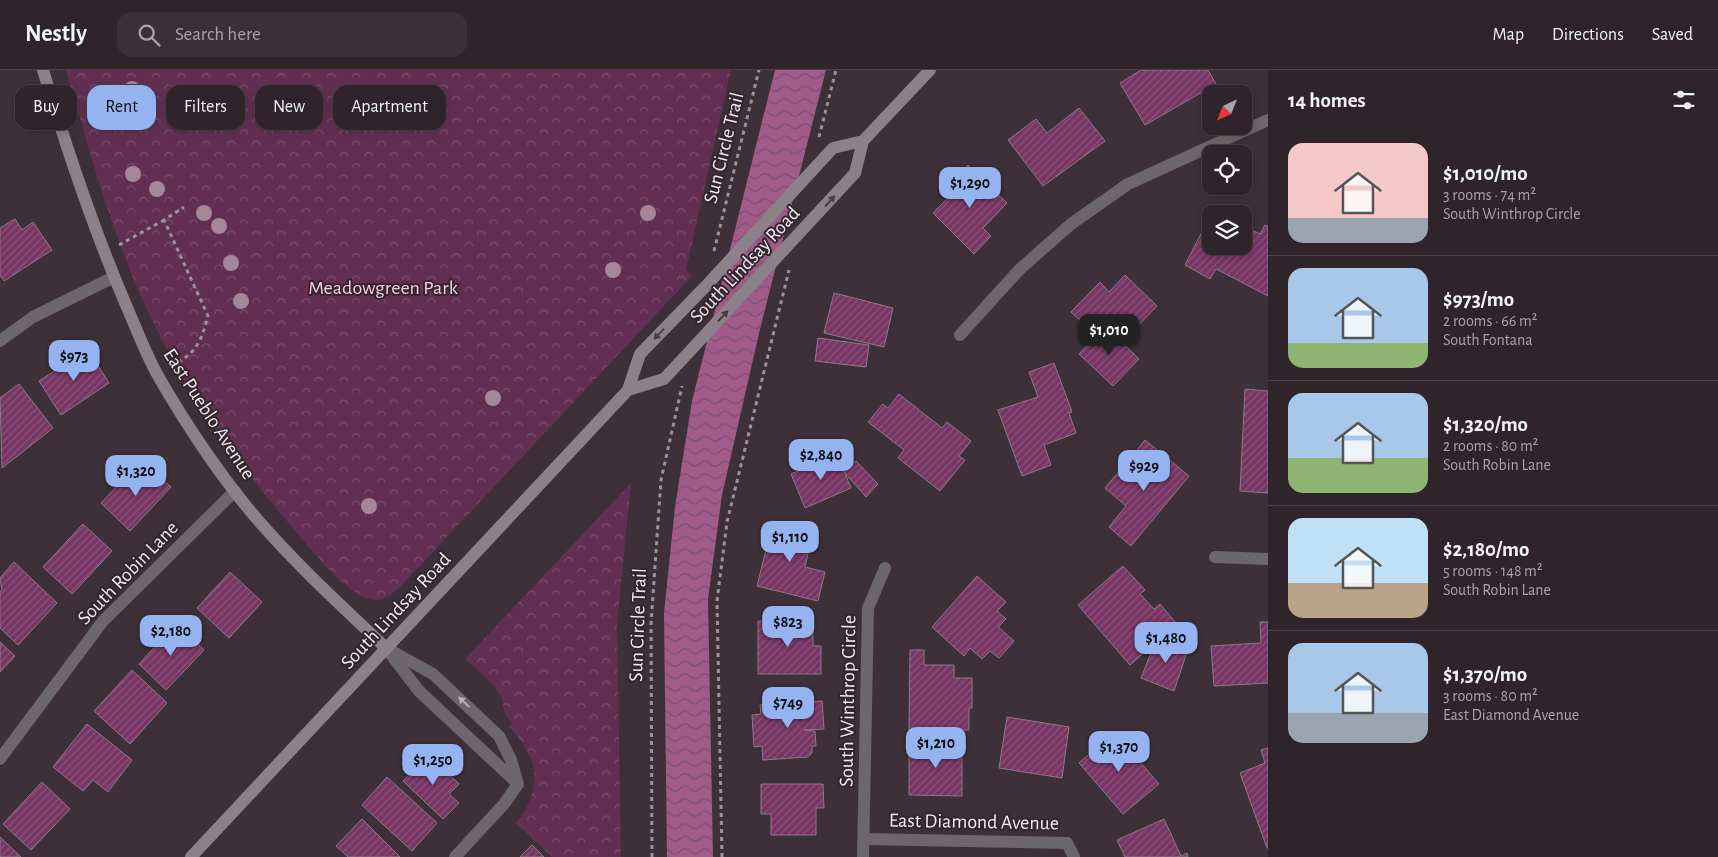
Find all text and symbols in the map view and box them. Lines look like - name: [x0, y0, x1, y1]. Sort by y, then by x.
- search box: [117, 12, 467, 57]
- icon: search: [135, 21, 163, 49]
- text: Nestly: [25, 22, 87, 46]
- text: Search here: [175, 25, 261, 44]
- text: Map: [1493, 26, 1524, 44]
- text: Directions: [1552, 26, 1624, 44]
- text: Saved: [1652, 26, 1693, 44]
- chip: Buy: [15, 85, 77, 130]
- chip: Rent: [87, 85, 156, 130]
- chip: Filters: [166, 85, 245, 130]
- chip: New: [255, 85, 323, 130]
- chip: Apartment: [333, 85, 446, 130]
- north arrow: [1202, 85, 1252, 135]
- map controls: [1202, 85, 1252, 255]
- icon: filters: [1670, 86, 1698, 114]
- street label: Sun Circle Trail: [701, 90, 747, 206]
- text: 14 homes: [1288, 90, 1366, 111]
- button: locate: [1202, 145, 1252, 195]
- icon: home: [1328, 163, 1388, 223]
- text: $1,010/mo: [1443, 163, 1528, 184]
- pin: $1,290: [929, 166, 1011, 209]
- text: $1,290: [950, 175, 990, 191]
- text: 3 rooms · 74 m²: [1443, 187, 1536, 203]
- one-way arrow: [825, 194, 836, 207]
- street label: South Lindsay Road: [686, 203, 804, 327]
- button: layers: [1202, 205, 1252, 255]
- text: South Winthrop Circle: [1443, 206, 1581, 222]
- park label: Meadowgreen Park: [308, 278, 458, 298]
- icon: home: [1328, 288, 1388, 348]
- text: $973/mo: [1443, 289, 1514, 310]
- one-way arrow: [717, 310, 729, 322]
- text: 2 rooms · 66 m²: [1443, 313, 1537, 329]
- pin: $1,010: [1068, 314, 1150, 356]
- text: $1,010: [1089, 322, 1129, 338]
- one-way arrow: [653, 328, 665, 340]
- text: South Fontana: [1443, 332, 1533, 348]
- pin: $973: [44, 340, 104, 382]
- street label: East Pueblo Avenue: [159, 345, 259, 483]
- text: $973: [60, 348, 88, 364]
- icon: home: [1328, 413, 1388, 473]
- text: $1,320/mo: [1443, 414, 1528, 435]
- pin: $2,840: [780, 438, 862, 481]
- text: 2 rooms · 80 m²: [1443, 438, 1538, 454]
- text: $2,840: [800, 447, 842, 463]
- pin: $929: [1114, 450, 1174, 492]
- pin: $1,320: [95, 454, 177, 497]
- text: South Robin Lane: [1443, 457, 1551, 473]
- text: $929: [1129, 458, 1159, 474]
- text: $1,320: [116, 463, 156, 479]
- street label: South Robin Lane: [74, 518, 182, 628]
- pin: $1,110: [749, 520, 831, 563]
- text: $1,110: [772, 529, 808, 545]
- icon: home: [1328, 538, 1388, 598]
- text: $2,180/mo: [1443, 539, 1529, 560]
- street label: South Lindsay Road: [337, 549, 455, 673]
- text: 5 rooms · 148 m²: [1443, 563, 1543, 579]
- street label: Sun Circle Trail: [626, 568, 650, 682]
- text: South Robin Lane: [1443, 582, 1551, 598]
- pin: $823: [758, 606, 818, 648]
- pin: $2,180: [130, 614, 212, 657]
- text: $823: [773, 614, 803, 630]
- street label: South Winthrop Circle: [837, 615, 859, 787]
- pin: $1,480: [1125, 622, 1207, 664]
- text: $2,180: [151, 623, 191, 639]
- text: $1,480: [1146, 630, 1186, 646]
- icon: home: [1328, 663, 1388, 723]
- text: $1,370/mo: [1443, 664, 1527, 685]
- pin: $749: [758, 686, 818, 729]
- text: 3 rooms · 80 m²: [1443, 688, 1538, 704]
- text: $749: [773, 695, 803, 711]
- one-way arrow: [458, 696, 470, 708]
- text: East Diamond Avenue: [1443, 707, 1579, 723]
- pin: $1,210: [895, 726, 977, 769]
- pin: $1,370: [1078, 730, 1160, 773]
- text: $1,210: [917, 735, 955, 751]
- text: $1,370: [1100, 739, 1138, 755]
- pin: $1,250: [392, 744, 474, 786]
- text: $1,250: [413, 752, 453, 768]
- street label: East Diamond Avenue: [889, 811, 1059, 833]

